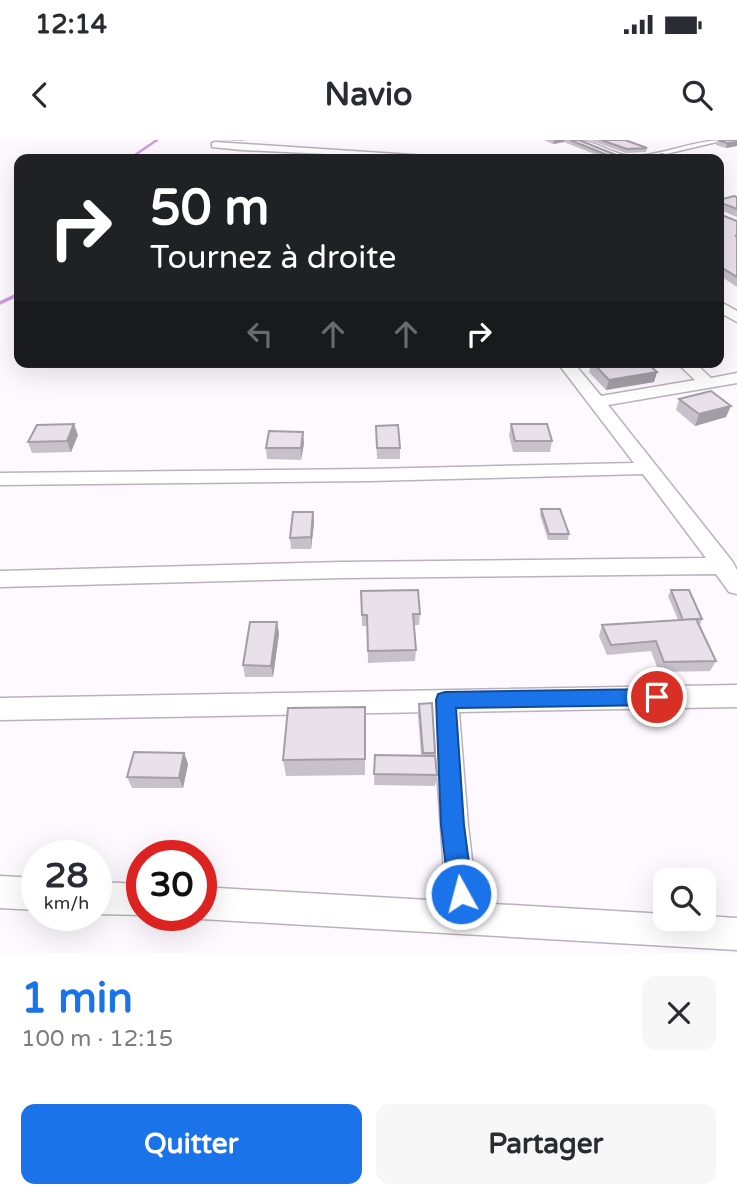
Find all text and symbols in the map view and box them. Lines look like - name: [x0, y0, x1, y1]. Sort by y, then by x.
- text: 12:14: [35, 9, 107, 40]
- icon: back: [21, 76, 59, 114]
- text: Navio: [325, 76, 412, 114]
- icon: search: [678, 76, 716, 114]
- text: 50 m: [150, 179, 269, 238]
- icon: right: [35, 182, 126, 273]
- text: Tournez à droite: [150, 239, 396, 277]
- icon: left: [241, 315, 279, 353]
- icon: ahead: [314, 315, 352, 353]
- icon: ahead: [387, 315, 425, 353]
- icon: right: [460, 315, 498, 353]
- pin: [627, 667, 687, 727]
- icon: arrive: [638, 678, 676, 716]
- speed limit sign: 30: [126, 840, 217, 931]
- text: 28: [45, 855, 88, 897]
- position arrow: [424, 857, 498, 931]
- map controls: [653, 868, 716, 931]
- button: search: [653, 868, 716, 931]
- text: km/h: [44, 892, 89, 914]
- text: 1 min: [21, 973, 133, 1024]
- button: close: [642, 976, 716, 1050]
- text: 100 m · 12:15: [21, 1025, 173, 1053]
- button: Quitter: [21, 1104, 362, 1184]
- button: Partager: [376, 1104, 716, 1184]

